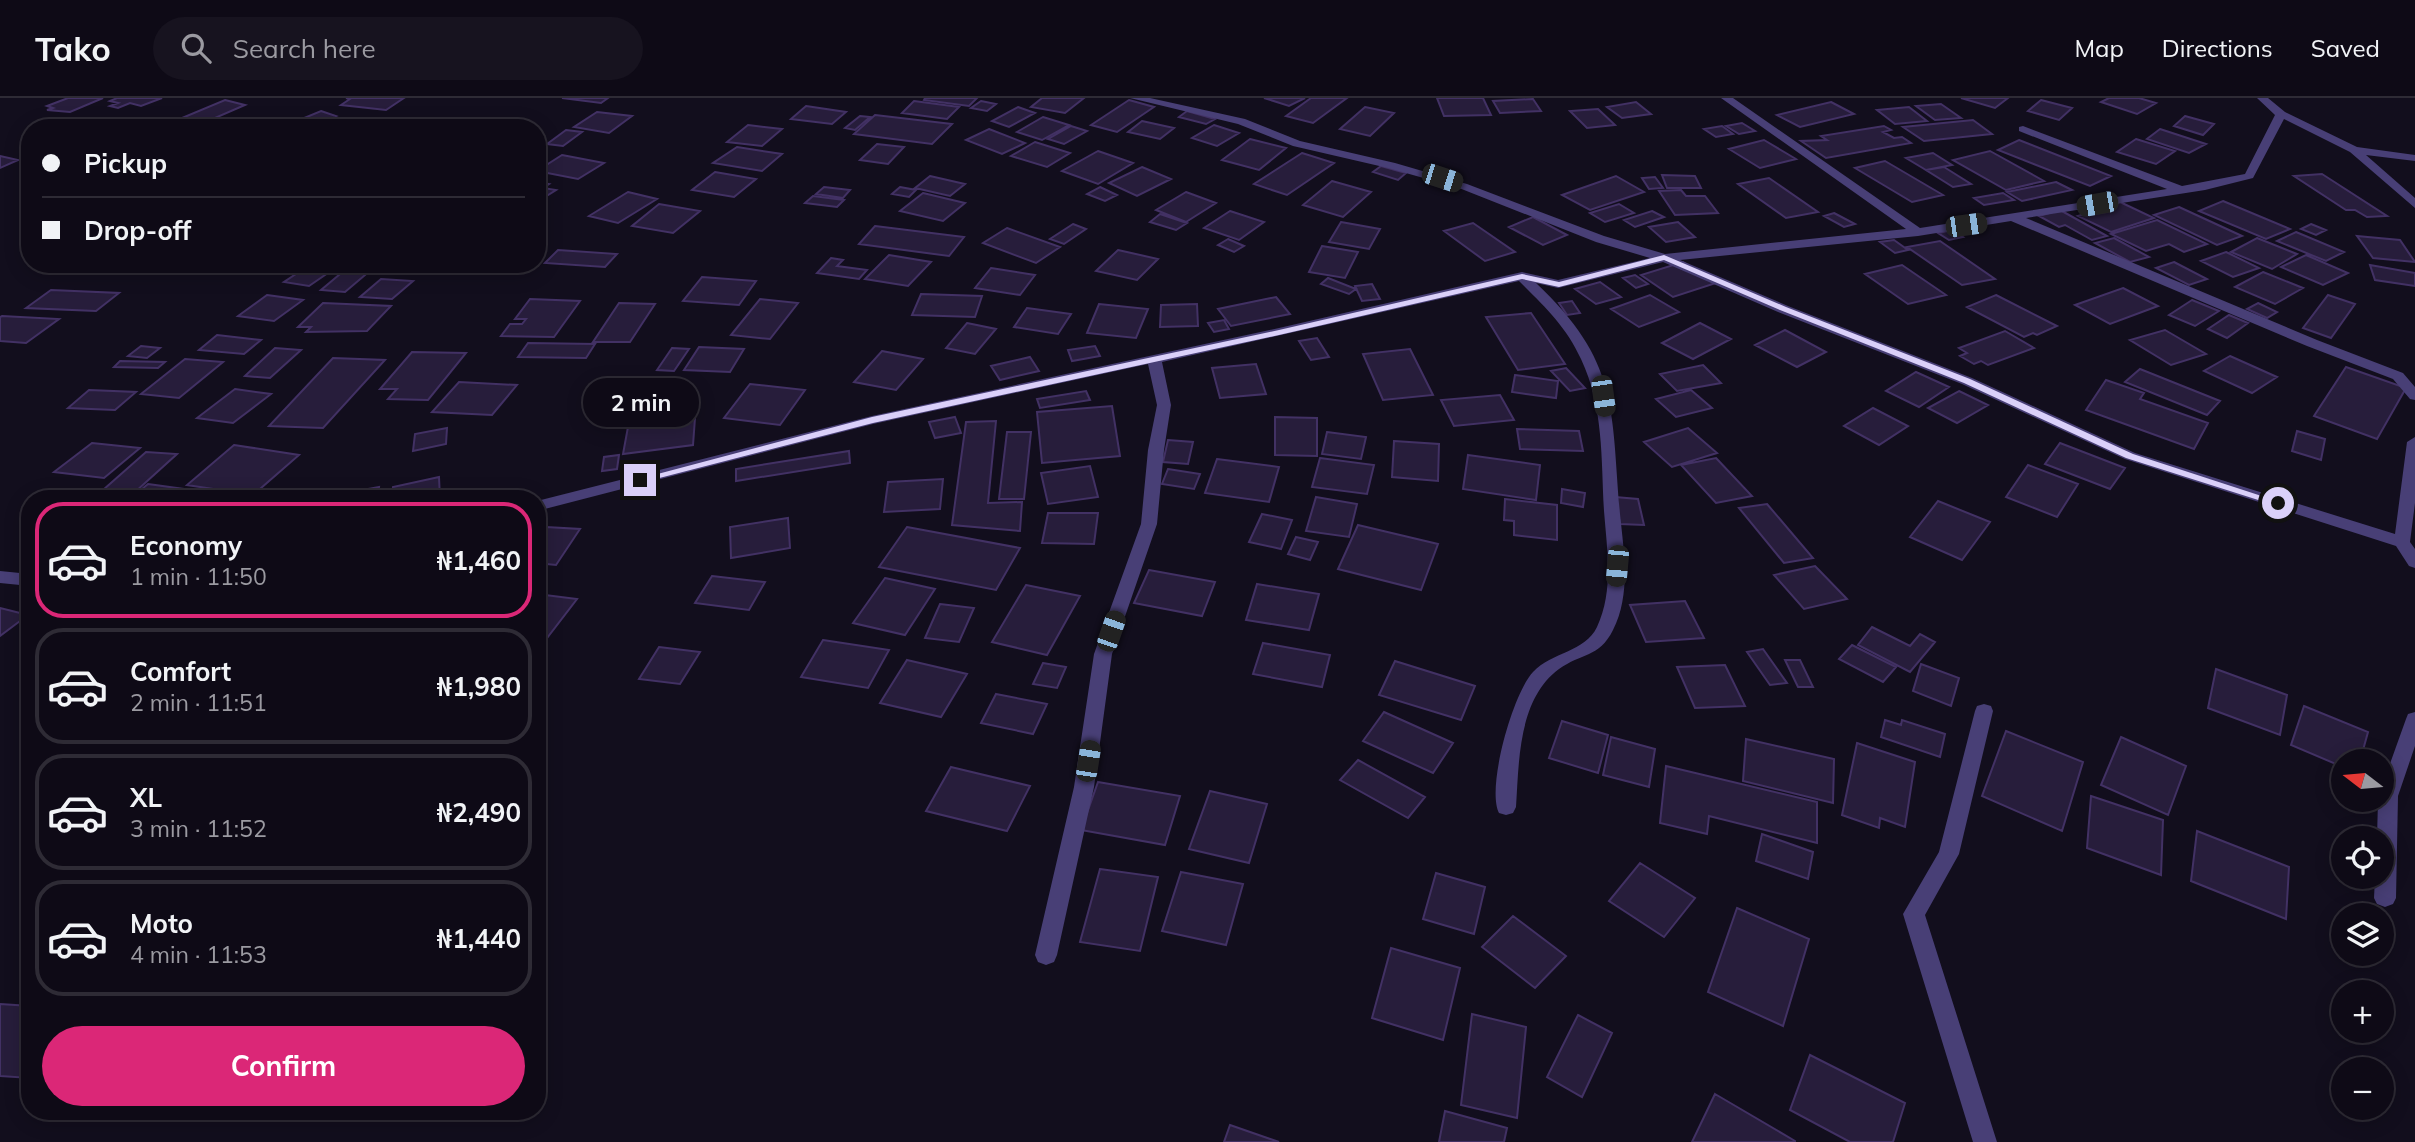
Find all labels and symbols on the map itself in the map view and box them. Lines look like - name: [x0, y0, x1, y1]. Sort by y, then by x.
- car: [1419, 162, 1466, 194]
- car: [2075, 190, 2120, 218]
- car: [1944, 212, 1989, 238]
- car: [1590, 374, 1617, 418]
- callout: 2 min: [582, 378, 698, 428]
- route end: [624, 464, 656, 496]
- route start: [2262, 487, 2294, 519]
- car: [1605, 544, 1630, 588]
- car: [1095, 608, 1128, 654]
- car: [1075, 739, 1102, 783]
- north arrow: [2331, 749, 2394, 812]

